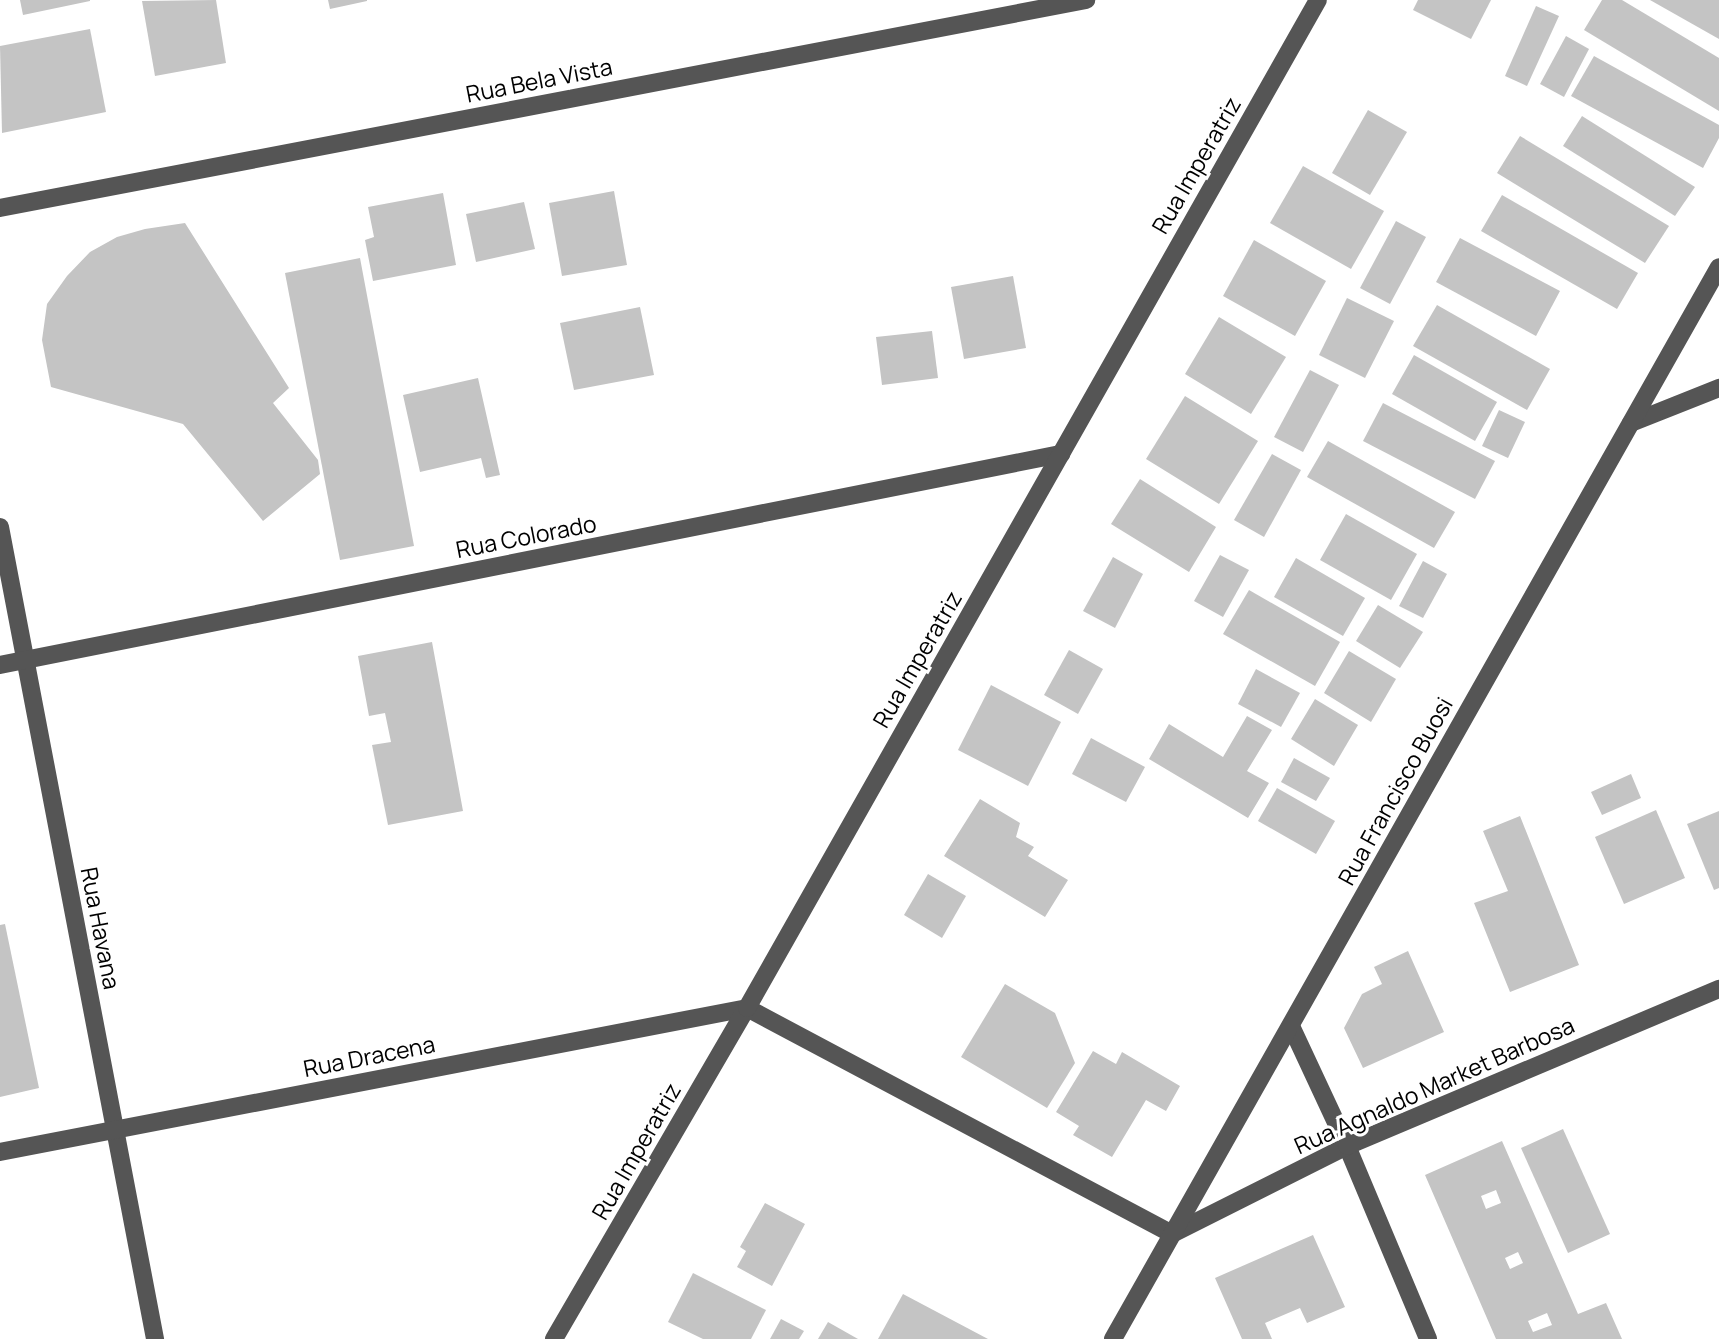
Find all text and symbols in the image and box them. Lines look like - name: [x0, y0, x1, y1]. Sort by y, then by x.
- street label: Rua Bela Vista: [463, 52, 615, 108]
- street label: Rua Imperatriz: [1146, 92, 1246, 238]
- street label: Rua Colorado: [453, 509, 599, 563]
- street label: Rua Imperatriz: [867, 586, 967, 732]
- street label: Rua Francisco Buosi: [1332, 692, 1458, 890]
- street label: Rua Havana: [76, 865, 126, 991]
- street label: Rua Agnaldo Market Barbosa: [1290, 1011, 1578, 1159]
- street label: Rua Dracena: [301, 1030, 437, 1082]
- street label: Rua Imperatriz: [586, 1078, 686, 1224]

